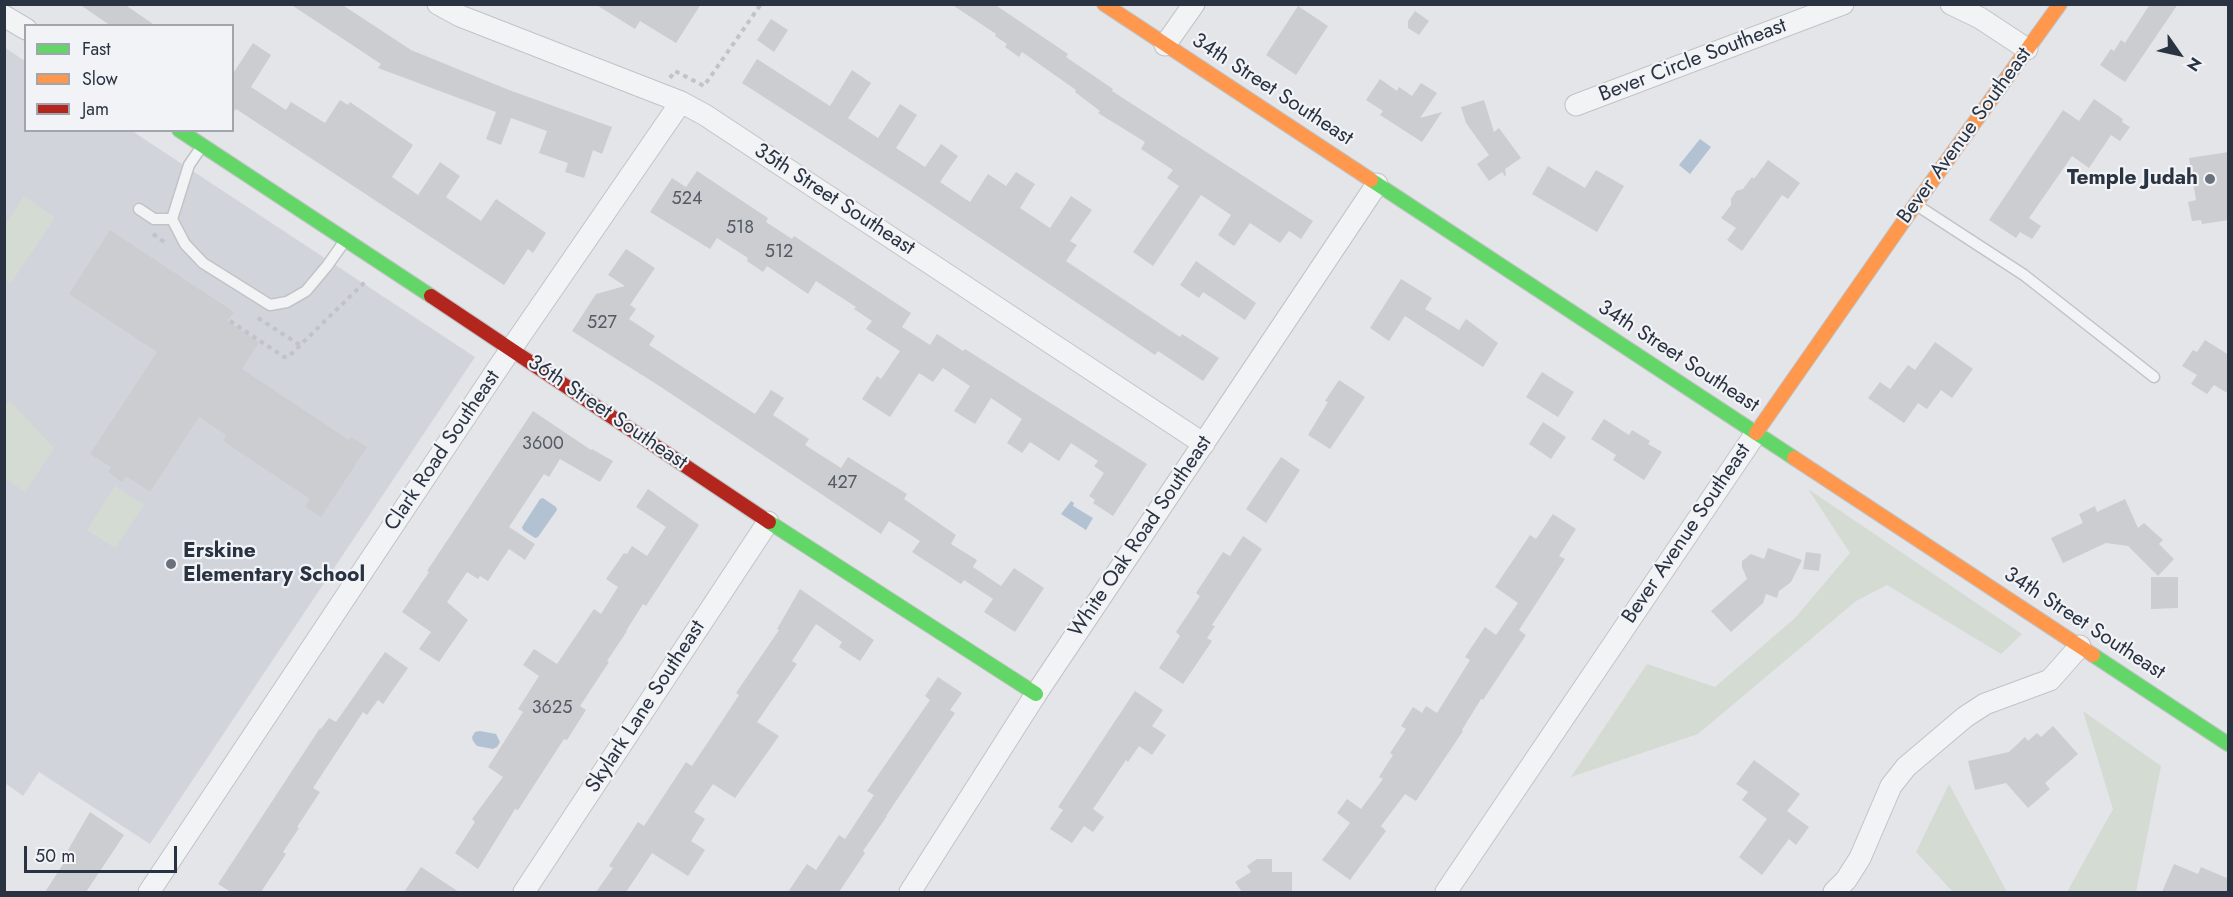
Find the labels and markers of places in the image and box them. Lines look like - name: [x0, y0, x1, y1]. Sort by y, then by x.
- place label: Temple Judah: [2067, 166, 2198, 192]
- marker: Temple Judah: [2203, 172, 2217, 186]
- place label: Erskine Elementary School: [183, 539, 365, 589]
- marker: Erskine Elementary School: [164, 557, 178, 571]

